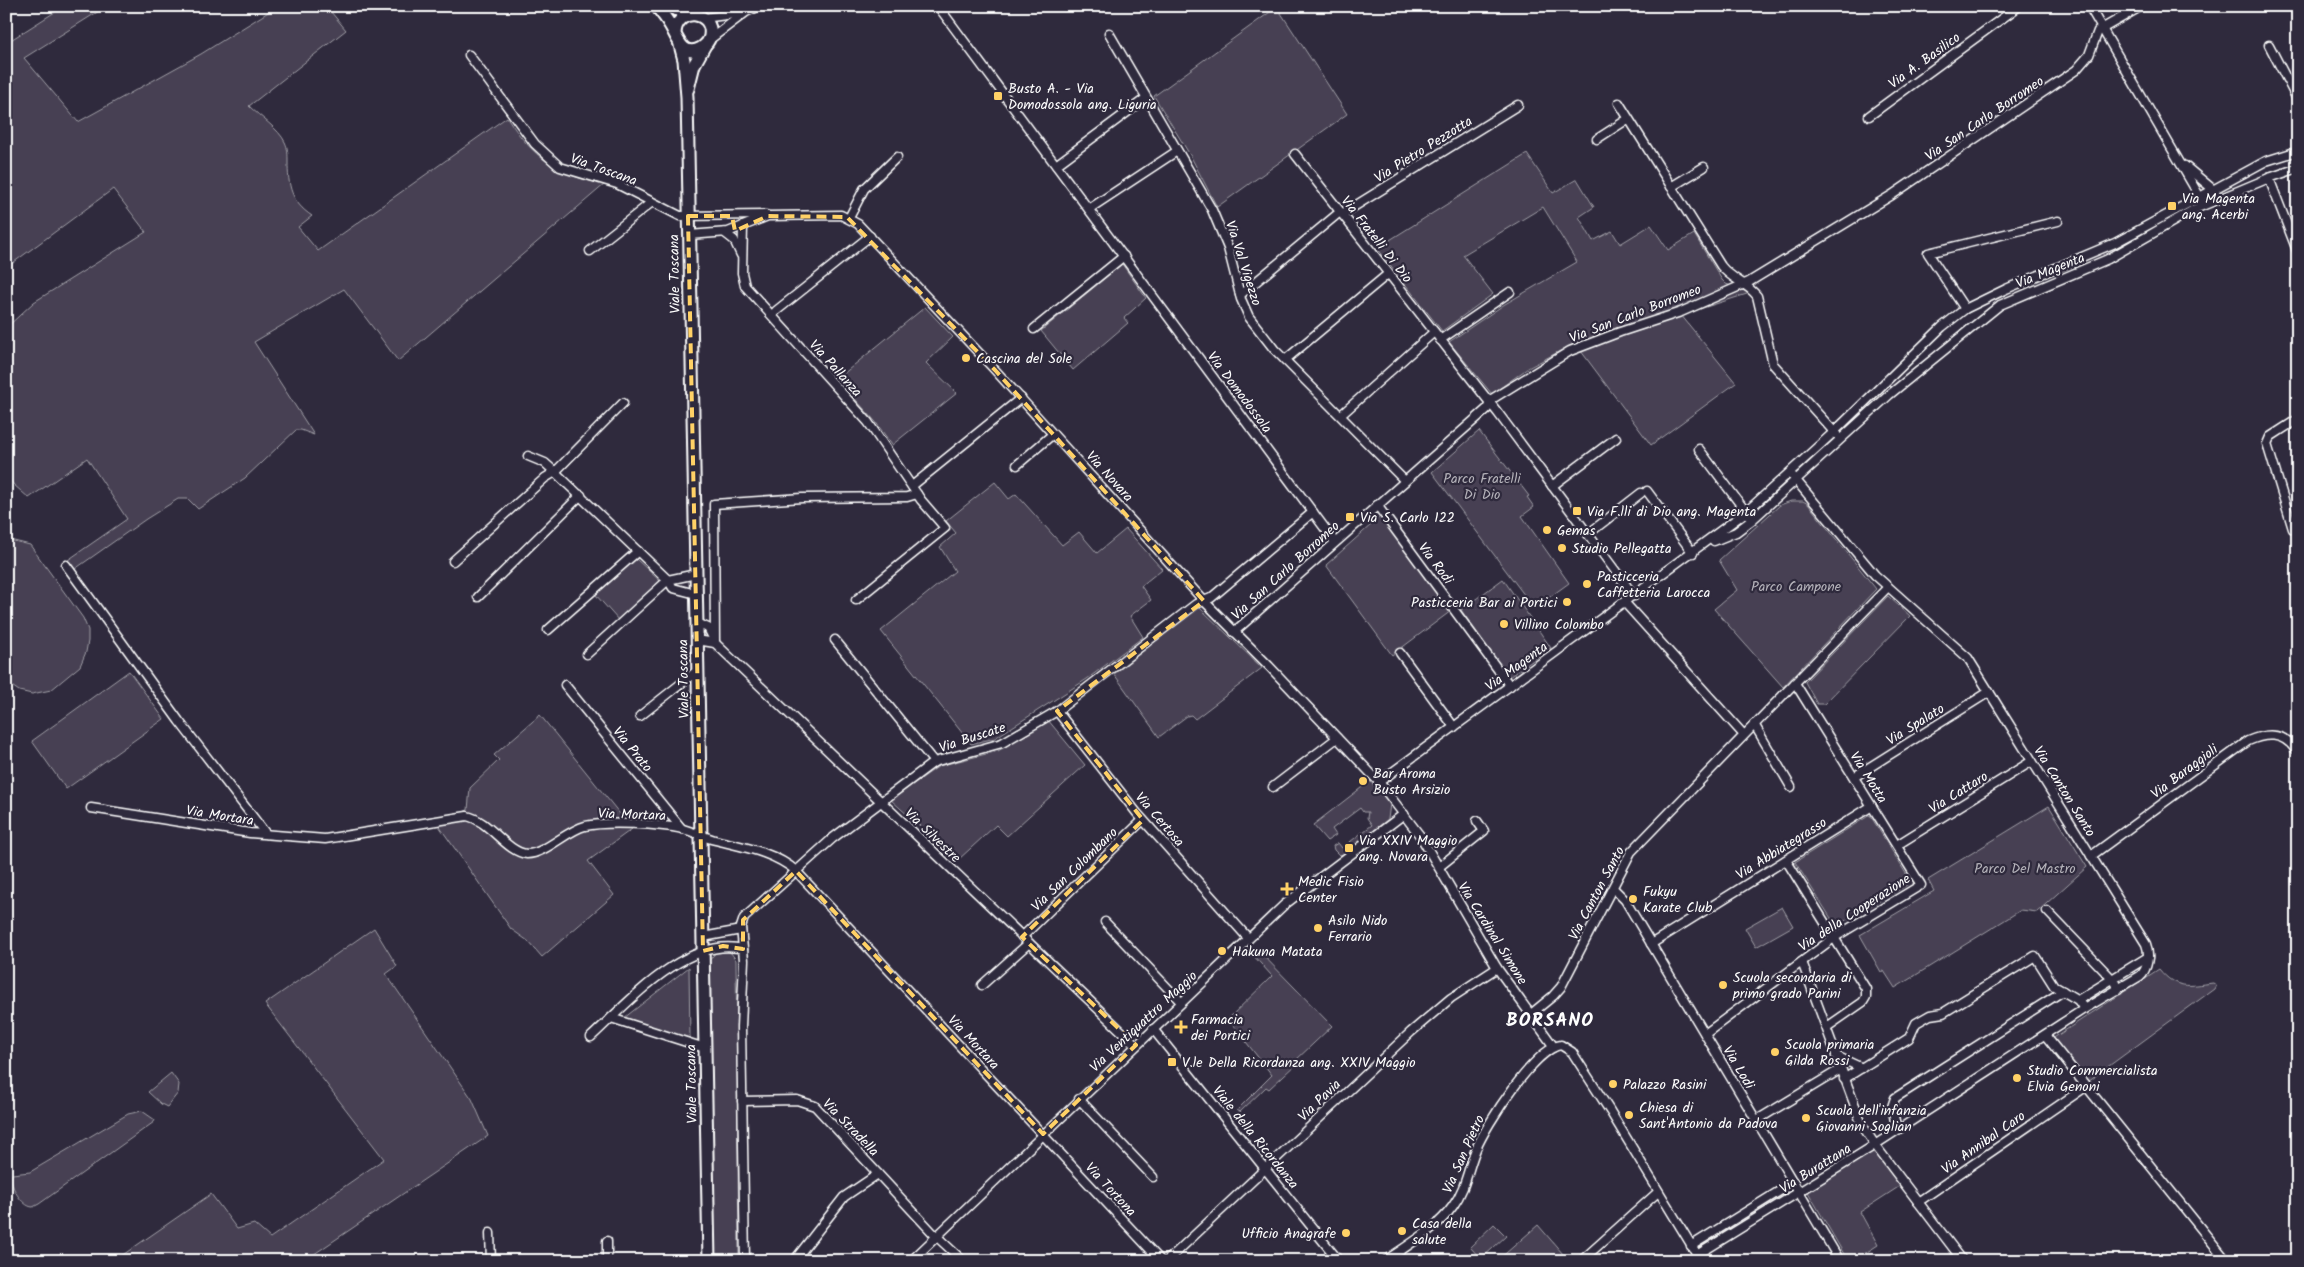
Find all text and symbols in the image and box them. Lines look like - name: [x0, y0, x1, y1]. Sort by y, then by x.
- street label: Via A. Basilico: [1884, 27, 1965, 95]
- street label: Via San Carlo Borromeo: [1921, 71, 2049, 167]
- place label: Busto A. - Via Domodossola ang. Liguria: [1008, 78, 1157, 116]
- marker: Busto A. - Via Domodossola ang. Liguria: [992, 90, 1004, 102]
- street label: Via Pietro Pezzotta: [1370, 111, 1477, 189]
- street label: Via Toscana: [567, 148, 640, 192]
- place label: Via Magenta ang. Acerbi: [2182, 188, 2255, 226]
- street label: Via Fratelli Di Dio: [1335, 191, 1417, 288]
- marker: Via Magenta ang. Acerbi: [2166, 200, 2178, 212]
- street label: Via Val Vigezzo: [1219, 218, 1267, 309]
- street label: Viale Toscana: [663, 234, 687, 314]
- street label: Via Magenta: [2012, 247, 2088, 295]
- street label: Via San Carlo Borromeo: [1566, 279, 1704, 349]
- street label: Via Pallanza: [803, 335, 867, 402]
- street label: Via Domodossola: [1201, 347, 1277, 438]
- place label: Cascina del Sole: [976, 348, 1073, 370]
- marker: Cascina del Sole: [960, 352, 972, 364]
- street label: Via Novara: [1080, 446, 1138, 507]
- park label: Parco Fratelli Di Dio: [1443, 468, 1521, 506]
- place label: Via F.lli di Dio ang. Magenta: [1587, 501, 1756, 523]
- marker: Via F.lli di Dio ang. Magenta: [1571, 505, 1583, 517]
- place label: Via S. Carlo 122: [1360, 507, 1455, 529]
- marker: Via S. Carlo 122: [1344, 511, 1356, 523]
- street label: Via San Carlo Borromeo: [1226, 516, 1345, 626]
- place label: Gemas: [1557, 520, 1596, 542]
- marker: Gemas: [1541, 524, 1553, 536]
- street label: Via Rodi: [1412, 538, 1459, 590]
- place label: Studio Pellegatta: [1572, 538, 1672, 560]
- marker: Studio Pellegatta: [1556, 542, 1568, 554]
- place label: Pasticceria Caffetteria Larocca: [1597, 566, 1710, 604]
- park label: Parco Campone: [1751, 576, 1842, 598]
- marker: Pasticceria Caffetteria Larocca: [1581, 578, 1593, 590]
- place label: Pasticceria Bar ai Portici: [1411, 592, 1558, 614]
- marker: Pasticceria Bar ai Portici: [1561, 596, 1573, 608]
- place label: Villino Colombo: [1514, 614, 1604, 636]
- marker: Villino Colombo: [1498, 618, 1510, 630]
- street label: Via Magenta: [1481, 636, 1553, 697]
- street label: Viale Toscana: [672, 639, 696, 719]
- street label: Via Spalato: [1882, 698, 1949, 752]
- street label: Via Buscate: [936, 717, 1009, 759]
- street label: Via Prato: [607, 722, 658, 777]
- street label: Via Baraggioli: [2146, 739, 2223, 804]
- street label: Via Canton Santo: [2027, 742, 2101, 841]
- street label: Via Motta: [1844, 747, 1893, 808]
- place label: Bar Aroma Busto Arsizio: [1373, 763, 1450, 801]
- street label: Via Cattaro: [1925, 766, 1992, 820]
- marker: Bar Aroma Busto Arsizio: [1357, 775, 1369, 787]
- street label: Via Certosa: [1129, 787, 1189, 852]
- street label: Via Mortara: [184, 800, 255, 832]
- street label: Via Mortara: [598, 803, 666, 827]
- street label: Via Silvestre: [899, 803, 966, 869]
- street label: Via Abbiategrasso: [1732, 812, 1831, 886]
- street label: Via San Colombano: [1026, 822, 1123, 917]
- place label: Via XXIV Maggio ang. Novara: [1359, 830, 1457, 868]
- marker: Via XXIV Maggio ang. Novara: [1343, 842, 1355, 854]
- street label: Via Canton Santo: [1563, 843, 1631, 944]
- park label: Parco Del Mastro: [1974, 858, 2076, 880]
- street label: Via della Cooperazione: [1794, 868, 1916, 958]
- place label: Medic Fisio Center: [1298, 871, 1364, 909]
- street label: Via Cardinal Simone: [1452, 878, 1533, 990]
- place label: Fukyu Karate Club: [1643, 881, 1713, 919]
- marker: Medic Fisio Center: [1280, 882, 1294, 896]
- marker: Fukyu Karate Club: [1627, 893, 1639, 905]
- place label: Asilo Nido Ferrario: [1328, 910, 1387, 948]
- marker: Asilo Nido Ferrario: [1312, 922, 1324, 934]
- place label: Hakuna Matata: [1232, 941, 1322, 963]
- marker: Hakuna Matata: [1216, 945, 1228, 957]
- street label: Via Ventiquattro Maggio: [1085, 966, 1203, 1078]
- place label: Scuola secondaria di primo grado Parini: [1732, 967, 1852, 1005]
- marker: Scuola secondaria di primo grado Parini: [1717, 979, 1729, 991]
- district label: BORSANO: [1506, 1006, 1594, 1036]
- place label: Farmacia dei Portici: [1191, 1009, 1251, 1047]
- street label: Via Mortara: [942, 1010, 1005, 1075]
- marker: Farmacia dei Portici: [1175, 1021, 1187, 1033]
- place label: Scuola primaria Gilda Rossi: [1785, 1034, 1874, 1072]
- street label: Via Lodi: [1717, 1042, 1760, 1094]
- street label: Viale Toscana: [680, 1044, 704, 1124]
- marker: Scuola primaria Gilda Rossi: [1769, 1046, 1781, 1058]
- place label: V.le Della Ricordanza ang. XXIV Maggio: [1182, 1052, 1416, 1074]
- marker: V.le Della Ricordanza ang. XXIV Maggio: [1166, 1056, 1178, 1068]
- place label: Studio Commercialista Elvia Genoni: [2027, 1060, 2158, 1098]
- marker: Studio Commercialista Elvia Genoni: [2011, 1072, 2023, 1084]
- street label: Via Pavia: [1293, 1074, 1346, 1127]
- place label: Palazzo Rasini: [1623, 1074, 1707, 1096]
- marker: Palazzo Rasini: [1607, 1078, 1619, 1090]
- street label: Viale della Ricordanza: [1207, 1081, 1304, 1194]
- street label: Via Stradella: [817, 1094, 884, 1162]
- place label: Chiesa di Sant'Antonio da Padova: [1639, 1097, 1778, 1135]
- place label: Scuola dell'infanzia Giovanni Soglian: [1816, 1100, 1927, 1138]
- street label: Via Annibal Caro: [1937, 1106, 2030, 1180]
- marker: Chiesa di Sant'Antonio da Padova: [1623, 1109, 1635, 1121]
- street label: Via San Pietro: [1437, 1112, 1491, 1197]
- marker: Scuola dell'infanzia Giovanni Soglian: [1800, 1112, 1812, 1124]
- street label: Via Burattana: [1775, 1138, 1856, 1200]
- street label: Via Tortona: [1079, 1158, 1141, 1222]
- place label: Casa della salute: [1412, 1213, 1472, 1251]
- place label: Ufficio Anagrafe: [1242, 1223, 1337, 1245]
- marker: Casa della salute: [1396, 1225, 1408, 1237]
- marker: Ufficio Anagrafe: [1340, 1227, 1352, 1239]

